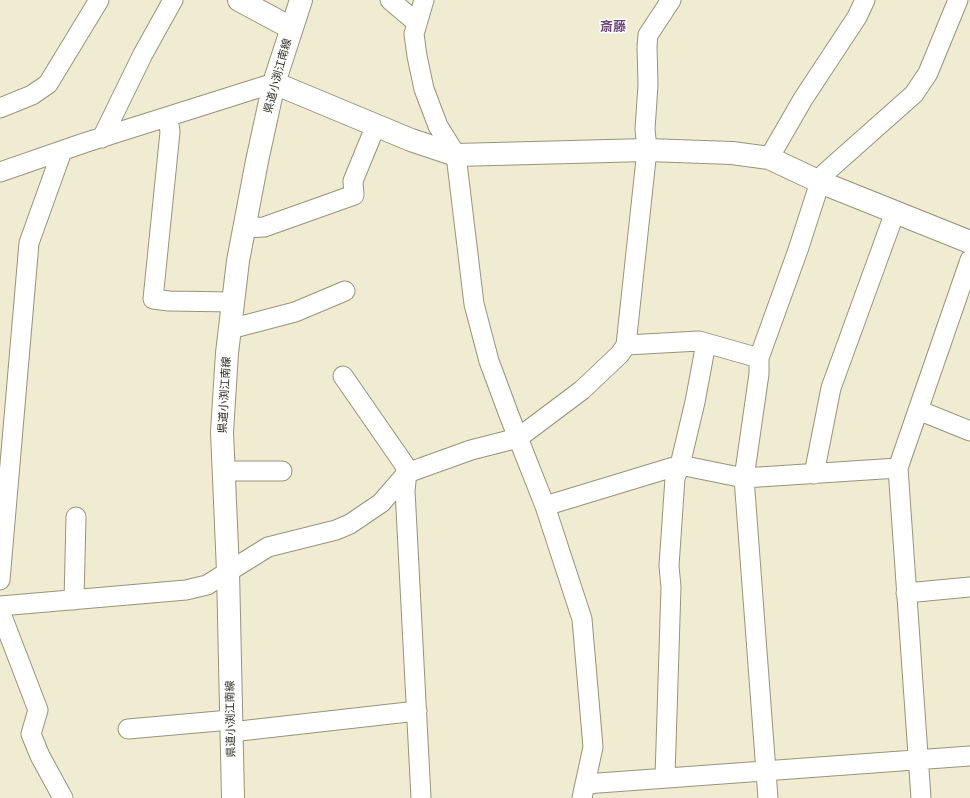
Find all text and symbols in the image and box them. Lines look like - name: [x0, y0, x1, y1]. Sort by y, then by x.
- district label: 斎藤: [600, 19, 626, 35]
- street label: 県道小渕江南線: [262, 37, 294, 115]
- street label: 県道小渕江南線: [216, 356, 234, 434]
- street label: 県道小渕江南線: [224, 680, 238, 758]

